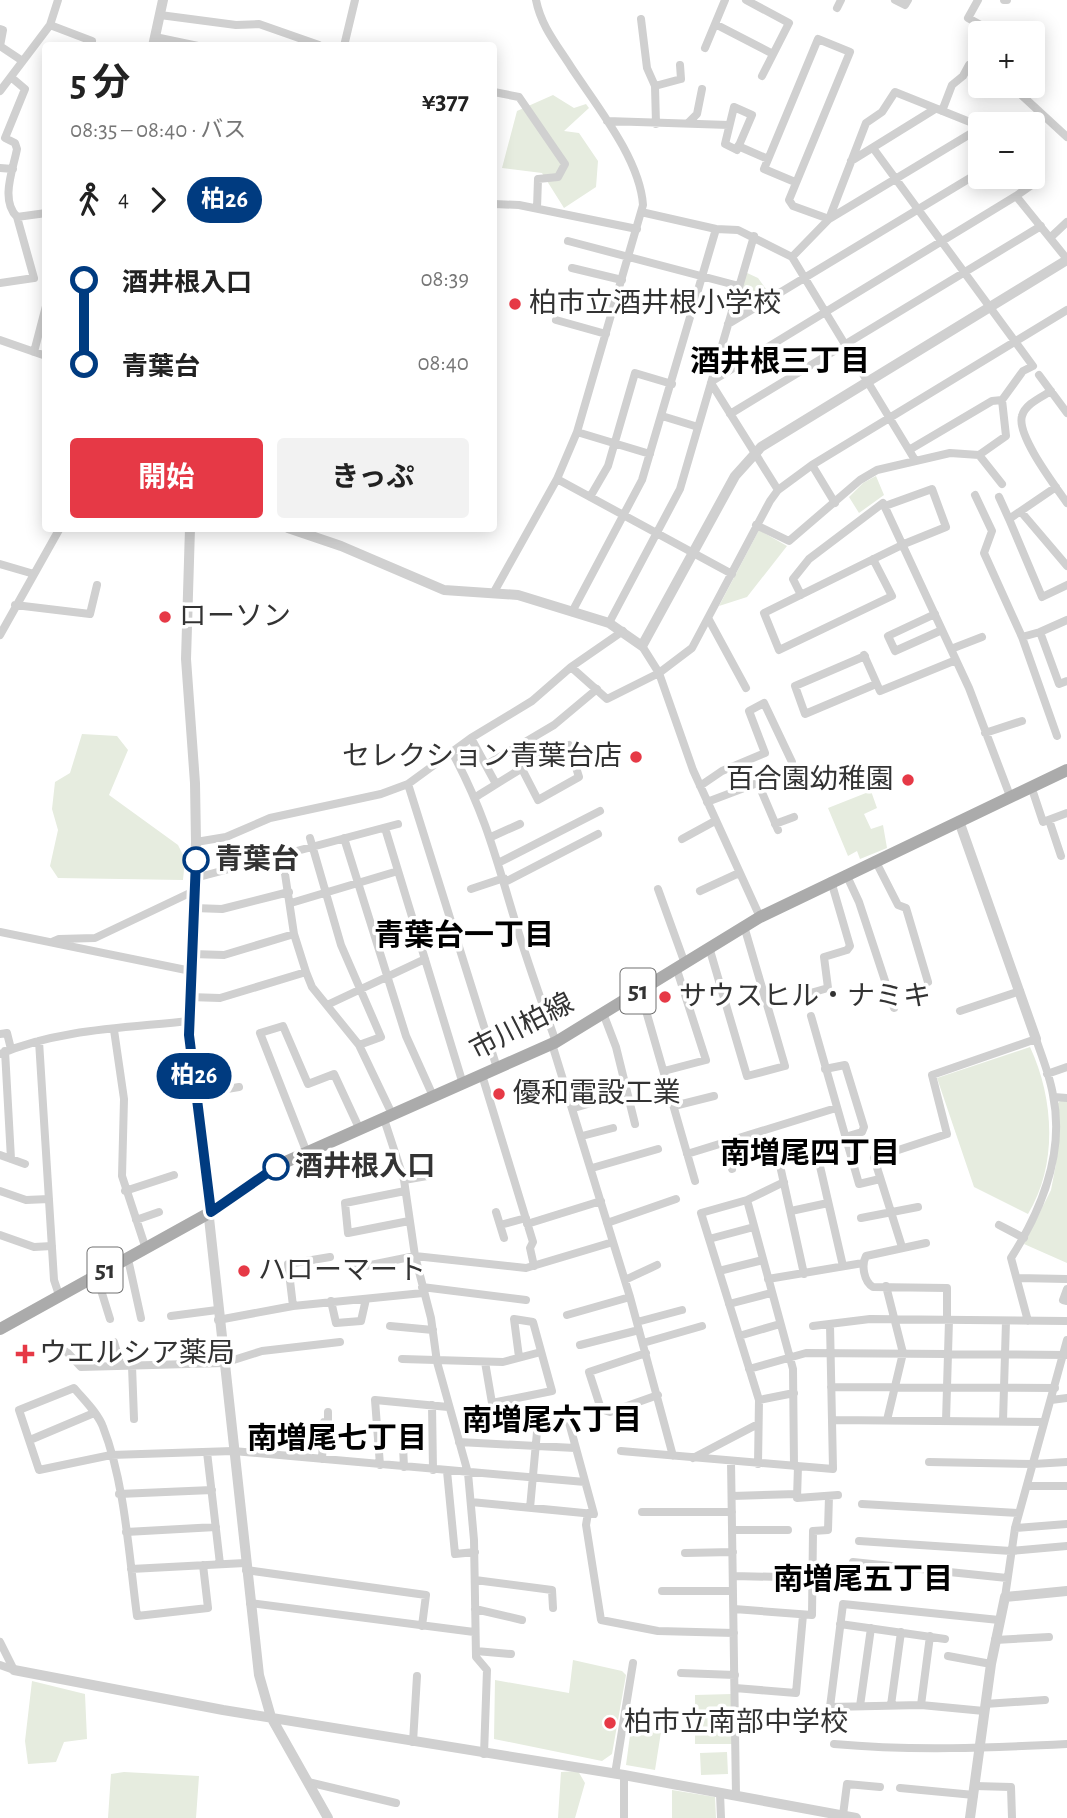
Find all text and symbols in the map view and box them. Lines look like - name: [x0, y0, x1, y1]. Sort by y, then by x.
- map controls: [968, 21, 1045, 189]
- button: +: [968, 21, 1045, 98]
- text: 5 分: [70, 65, 130, 103]
- text: ¥377: [422, 88, 469, 114]
- button: −: [968, 112, 1045, 189]
- text: 08:35 – 08:40 · バス: [70, 119, 246, 142]
- icon: walk: [70, 181, 108, 219]
- icon: forward: [139, 181, 177, 219]
- text: 4: [118, 188, 129, 211]
- text: 柏26: [201, 188, 248, 212]
- text: 08:39: [420, 268, 469, 291]
- text: 酒井根入口: [122, 270, 252, 296]
- place label: 柏市立酒井根小学校: [529, 288, 781, 318]
- marker: 柏市立酒井根小学校: [507, 296, 523, 312]
- district label: 酒井根三丁目: [690, 345, 870, 377]
- text: 08:40: [417, 352, 469, 375]
- text: 青葉台: [122, 354, 200, 380]
- button: 開始: [70, 438, 263, 518]
- button: きっぷ: [277, 438, 469, 518]
- place label: ローソン: [179, 603, 291, 631]
- marker: ローソン: [157, 609, 173, 625]
- place label: セレクション青葉台店: [342, 741, 622, 771]
- marker: セレクション青葉台店: [628, 749, 644, 765]
- place label: 百合園幼稚園: [726, 764, 894, 794]
- marker: 百合園幼稚園: [900, 772, 916, 788]
- place label: 青葉台: [215, 844, 299, 874]
- marker: 青葉台: [183, 847, 209, 873]
- district label: 青葉台一丁目: [374, 919, 554, 951]
- road number: 51: [620, 968, 656, 1014]
- place label: サウスヒル・ナミキ: [679, 982, 931, 1011]
- street label: 市川柏線: [465, 987, 578, 1065]
- marker: サウスヒル・ナミキ: [657, 989, 673, 1005]
- line badge: 柏26: [154, 1053, 234, 1099]
- text: 柏26: [171, 1064, 217, 1088]
- place label: 優和電設工業: [513, 1078, 681, 1108]
- marker: 優和電設工業: [491, 1086, 507, 1102]
- district label: 南増尾四丁目: [720, 1137, 900, 1169]
- place label: 酒井根入口: [295, 1151, 435, 1181]
- marker: 酒井根入口: [263, 1154, 289, 1180]
- road number: 51: [88, 1247, 122, 1292]
- place label: ハローマート: [258, 1257, 426, 1285]
- marker: ハローマート: [236, 1263, 252, 1279]
- place label: ウエルシア薬局: [39, 1338, 235, 1368]
- marker: ウエルシア薬局: [17, 1346, 33, 1362]
- district label: 南増尾六丁目: [462, 1404, 642, 1436]
- district label: 南増尾七丁目: [247, 1422, 427, 1454]
- district label: 南増尾五丁目: [773, 1563, 953, 1595]
- place label: 柏市立南部中学校: [624, 1707, 848, 1737]
- marker: 柏市立南部中学校: [602, 1715, 618, 1731]

